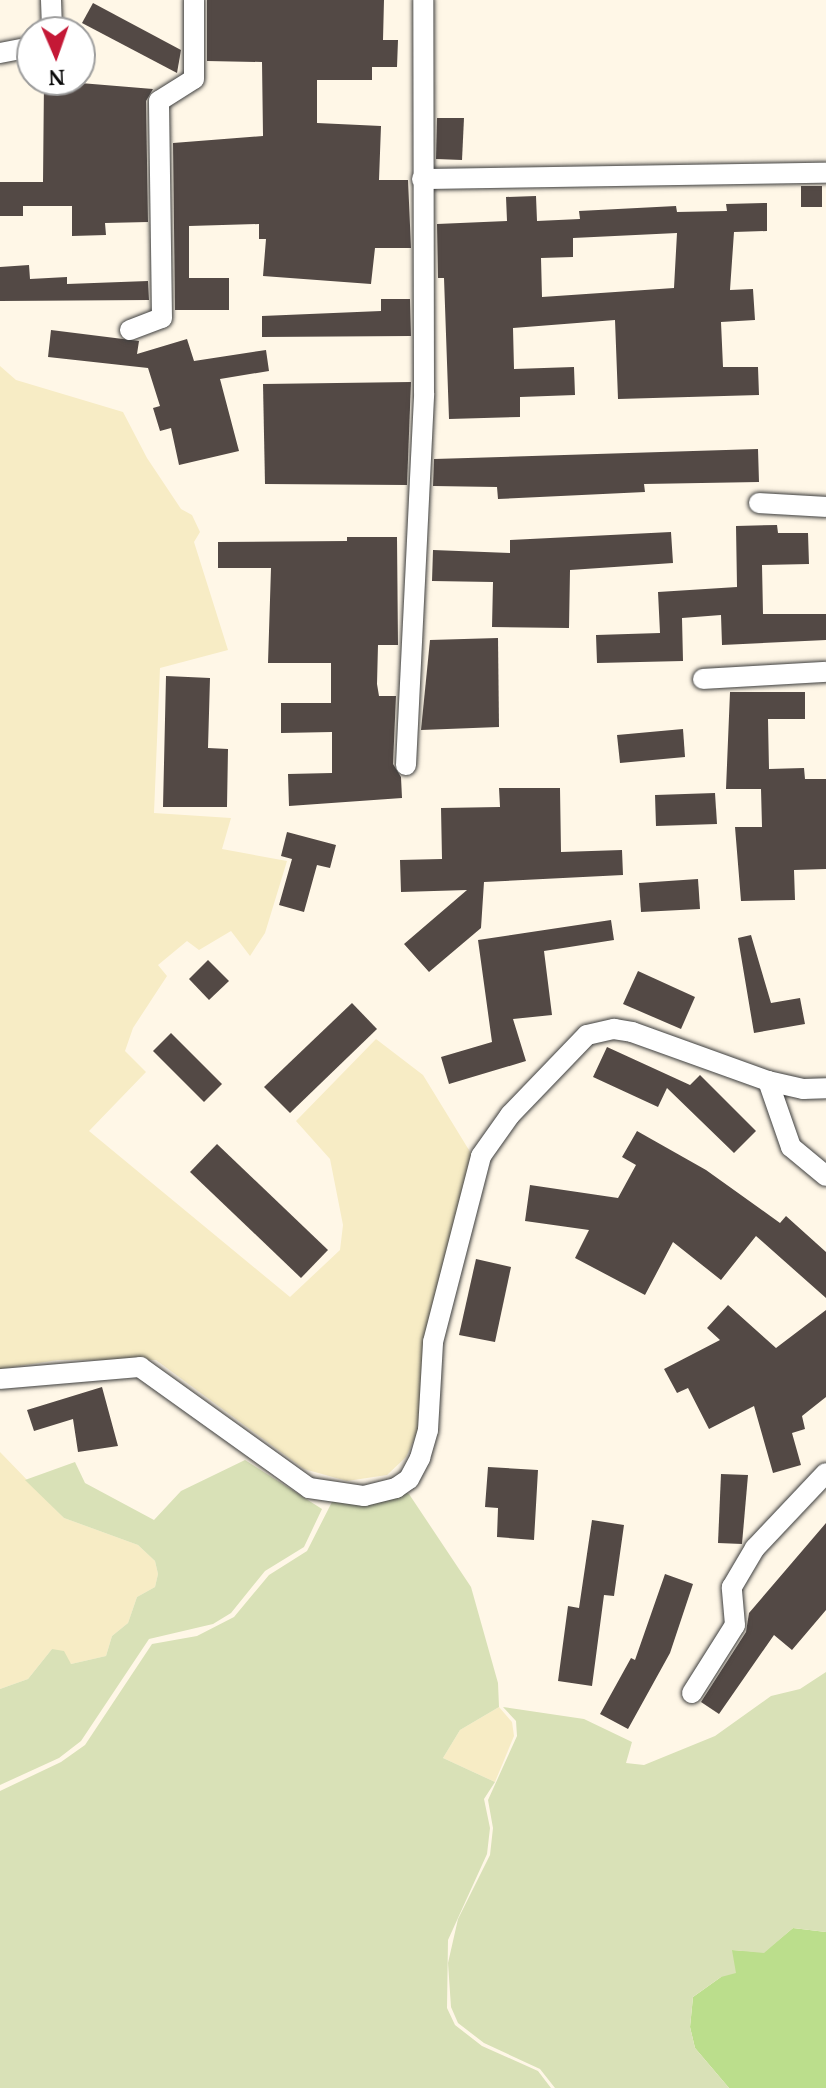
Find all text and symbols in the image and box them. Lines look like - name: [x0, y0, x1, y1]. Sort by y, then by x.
- north arrow: [16, 16, 96, 96]
- text: N: [48, 64, 66, 93]

